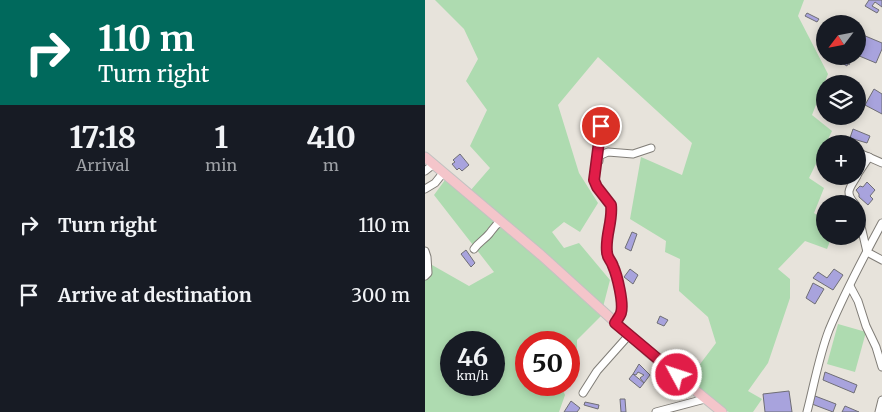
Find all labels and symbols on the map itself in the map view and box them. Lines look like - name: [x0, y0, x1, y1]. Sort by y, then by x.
- north arrow: [816, 15, 866, 65]
- pin: [580, 105, 622, 147]
- speed limit sign: 50: [515, 331, 580, 396]
- position arrow: [650, 348, 702, 400]

